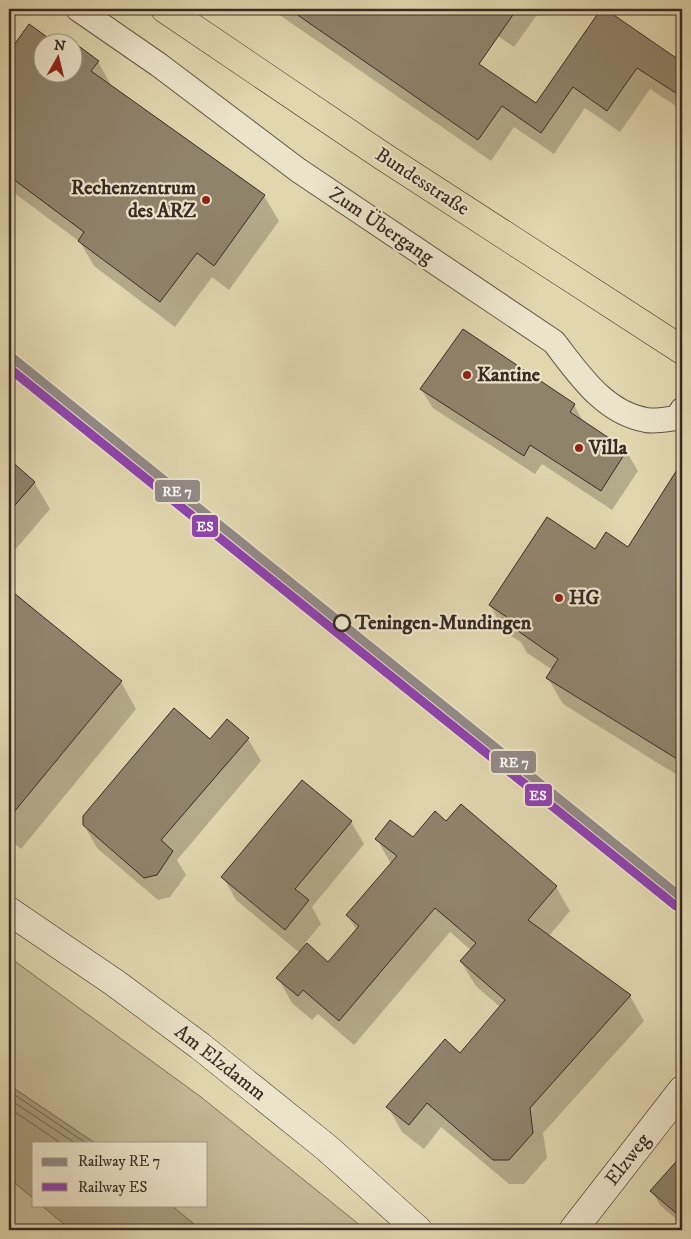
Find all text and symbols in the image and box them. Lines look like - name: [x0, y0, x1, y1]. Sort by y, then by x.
- north arrow: [32, 32, 82, 82]
- text: N: [53, 36, 67, 56]
- street label: Bundesstraße: [370, 142, 474, 222]
- place label: Rechenzentrum des ARZ: [71, 176, 196, 224]
- street label: Zum Übergang: [324, 182, 438, 270]
- marker: Rechenzentrum des ARZ: [200, 194, 212, 206]
- place label: Kantine: [477, 363, 541, 388]
- marker: Kantine: [461, 369, 473, 381]
- place label: Villa: [588, 436, 628, 461]
- marker: Villa: [573, 442, 585, 454]
- line badge: RE 7: [154, 479, 201, 503]
- text: RE 7: [162, 483, 192, 501]
- line badge: ES: [191, 514, 219, 538]
- text: ES: [196, 518, 214, 536]
- place label: HG: [569, 586, 600, 611]
- marker: HG: [553, 592, 565, 604]
- place label: Teningen-Mundingen: [354, 611, 532, 636]
- marker: Teningen-Mundingen: [333, 614, 351, 632]
- line badge: RE 7: [490, 750, 537, 774]
- text: RE 7: [499, 754, 529, 772]
- line badge: ES: [524, 783, 553, 807]
- text: ES: [529, 787, 547, 805]
- street label: Am Elzdamm: [169, 1019, 271, 1107]
- street label: Elzweg: [600, 1129, 656, 1191]
- legend: [32, 1142, 208, 1206]
- text: Railway RE 7: [78, 1152, 161, 1171]
- text: Railway ES: [78, 1178, 147, 1197]

